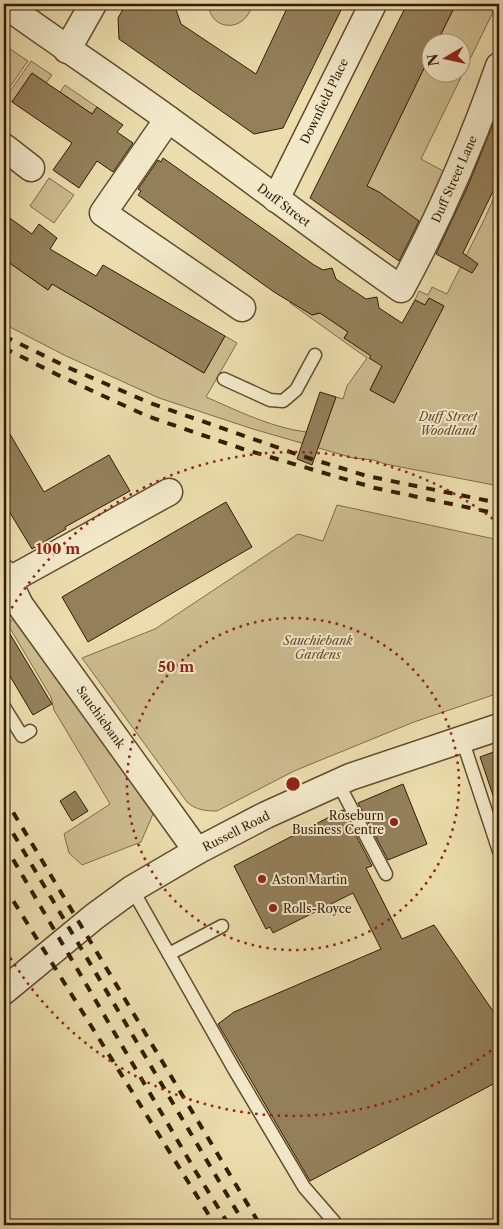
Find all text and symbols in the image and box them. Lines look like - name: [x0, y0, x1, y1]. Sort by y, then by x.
- north arrow: [420, 32, 470, 82]
- text: N: [423, 53, 443, 67]
- street label: Downfield Place: [297, 55, 351, 146]
- street label: Duff Street Lane: [428, 133, 480, 225]
- street label: Duff Street: [254, 180, 314, 230]
- park label: Duff Street Woodland: [418, 409, 478, 438]
- text: 100 m: [36, 539, 80, 558]
- park label: Sauchiebank Gardens: [282, 633, 353, 662]
- text: 50 m: [158, 657, 194, 676]
- street label: Sauchiebank: [73, 683, 129, 752]
- centre of rings: [284, 775, 302, 793]
- street label: Russell Road: [200, 807, 273, 854]
- place label: Roseburn Business Centre: [292, 808, 384, 837]
- marker: Roseburn Business Centre: [388, 816, 400, 828]
- place label: Aston Martin: [271, 872, 348, 887]
- marker: Aston Martin: [256, 873, 268, 885]
- place label: Rolls-Royce: [283, 901, 352, 916]
- marker: Rolls-Royce: [267, 902, 279, 914]

